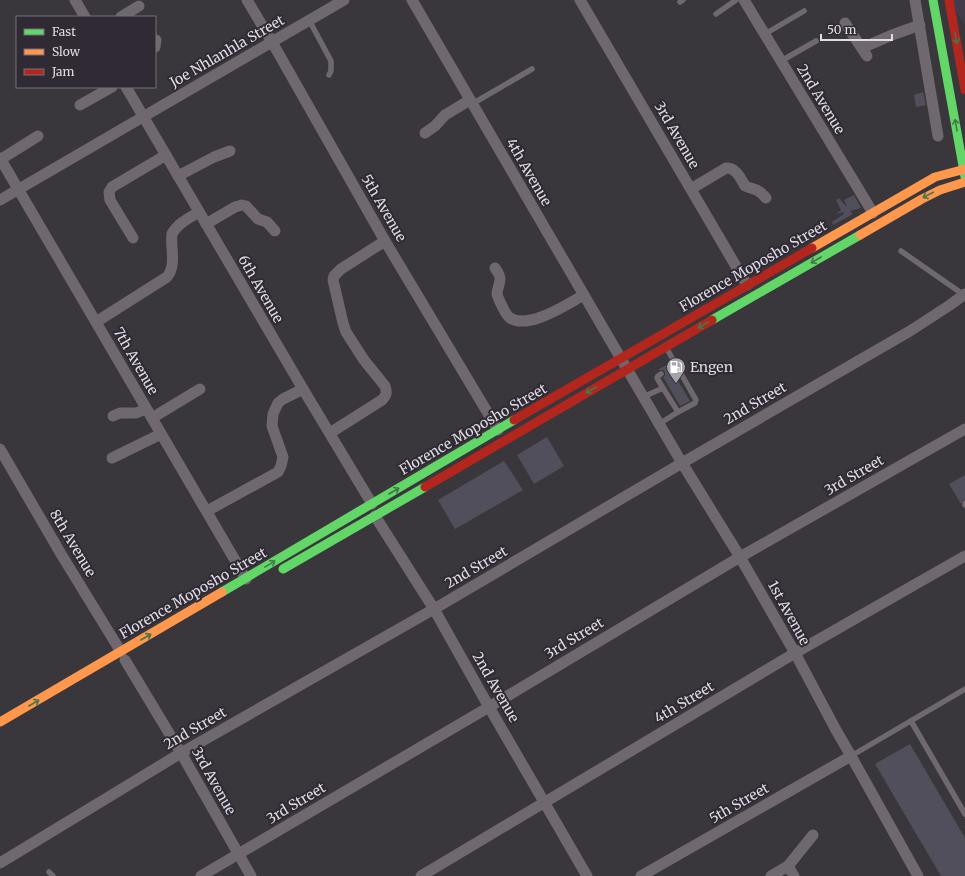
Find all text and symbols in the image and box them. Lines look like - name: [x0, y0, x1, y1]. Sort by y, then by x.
- street label: Joe Nhlanhla Street: [166, 11, 288, 92]
- legend: [16, 16, 156, 88]
- scale bar: [821, 16, 892, 42]
- text: 50 m: [827, 22, 856, 37]
- text: Fast: [52, 24, 76, 39]
- one-way arrow: [952, 32, 960, 45]
- text: Slow: [52, 44, 81, 59]
- street label: 2nd Avenue: [793, 61, 849, 137]
- text: Jam: [51, 64, 75, 79]
- street label: 3rd Avenue: [651, 98, 703, 172]
- one-way arrow: [952, 119, 960, 132]
- street label: 4th Avenue: [502, 135, 556, 209]
- street label: 5th Avenue: [358, 171, 410, 245]
- one-way arrow: [923, 192, 935, 200]
- street label: Florence Moposho Street: [676, 216, 831, 316]
- street label: 6th Avenue: [234, 252, 288, 326]
- one-way arrow: [810, 257, 822, 265]
- one-way arrow: [697, 322, 709, 330]
- street label: 7th Avenue: [109, 324, 163, 398]
- fuel station icon: Engen: [665, 356, 687, 384]
- place label: Engen: [690, 358, 733, 376]
- street label: 2nd Street: [720, 378, 790, 428]
- street label: Florence Moposho Street: [396, 379, 551, 479]
- one-way arrow: [585, 387, 597, 395]
- street label: 3rd Street: [821, 451, 887, 499]
- one-way arrow: [388, 487, 400, 495]
- street label: 8th Avenue: [46, 506, 100, 580]
- street label: 2nd Street: [441, 542, 511, 592]
- street label: Florence Moposho Street: [116, 543, 271, 643]
- one-way arrow: [264, 560, 276, 568]
- street label: 1st Avenue: [764, 578, 814, 648]
- street label: 3rd Street: [541, 613, 607, 663]
- one-way arrow: [140, 633, 152, 641]
- street label: 2nd Avenue: [469, 649, 523, 725]
- street label: 4th Street: [651, 677, 718, 727]
- one-way arrow: [28, 698, 40, 706]
- street label: 2nd Street: [160, 703, 230, 753]
- street label: 3rd Avenue: [188, 744, 240, 818]
- street label: 3rd Street: [263, 778, 329, 828]
- street label: 5th Street: [706, 779, 772, 827]

